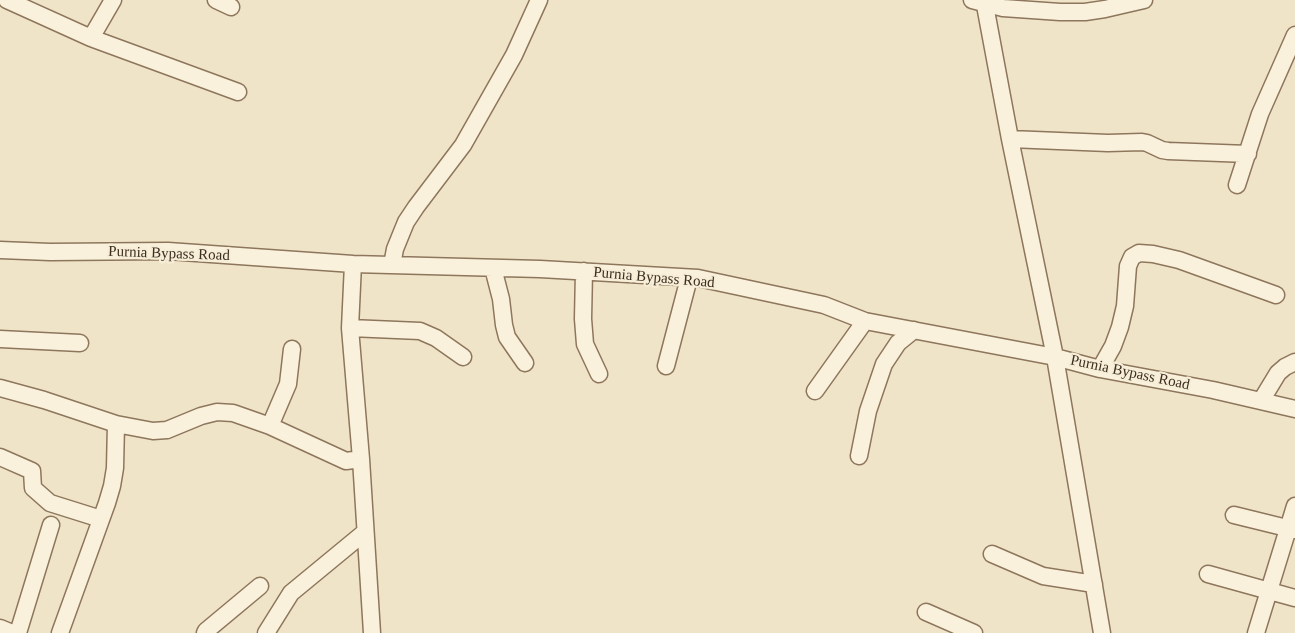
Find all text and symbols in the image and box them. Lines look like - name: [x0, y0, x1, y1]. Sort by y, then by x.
- street label: Purnia Bypass Road: [108, 243, 230, 265]
- street label: Purnia Bypass Road: [593, 264, 715, 292]
- street label: Purnia Bypass Road: [1069, 352, 1191, 394]

